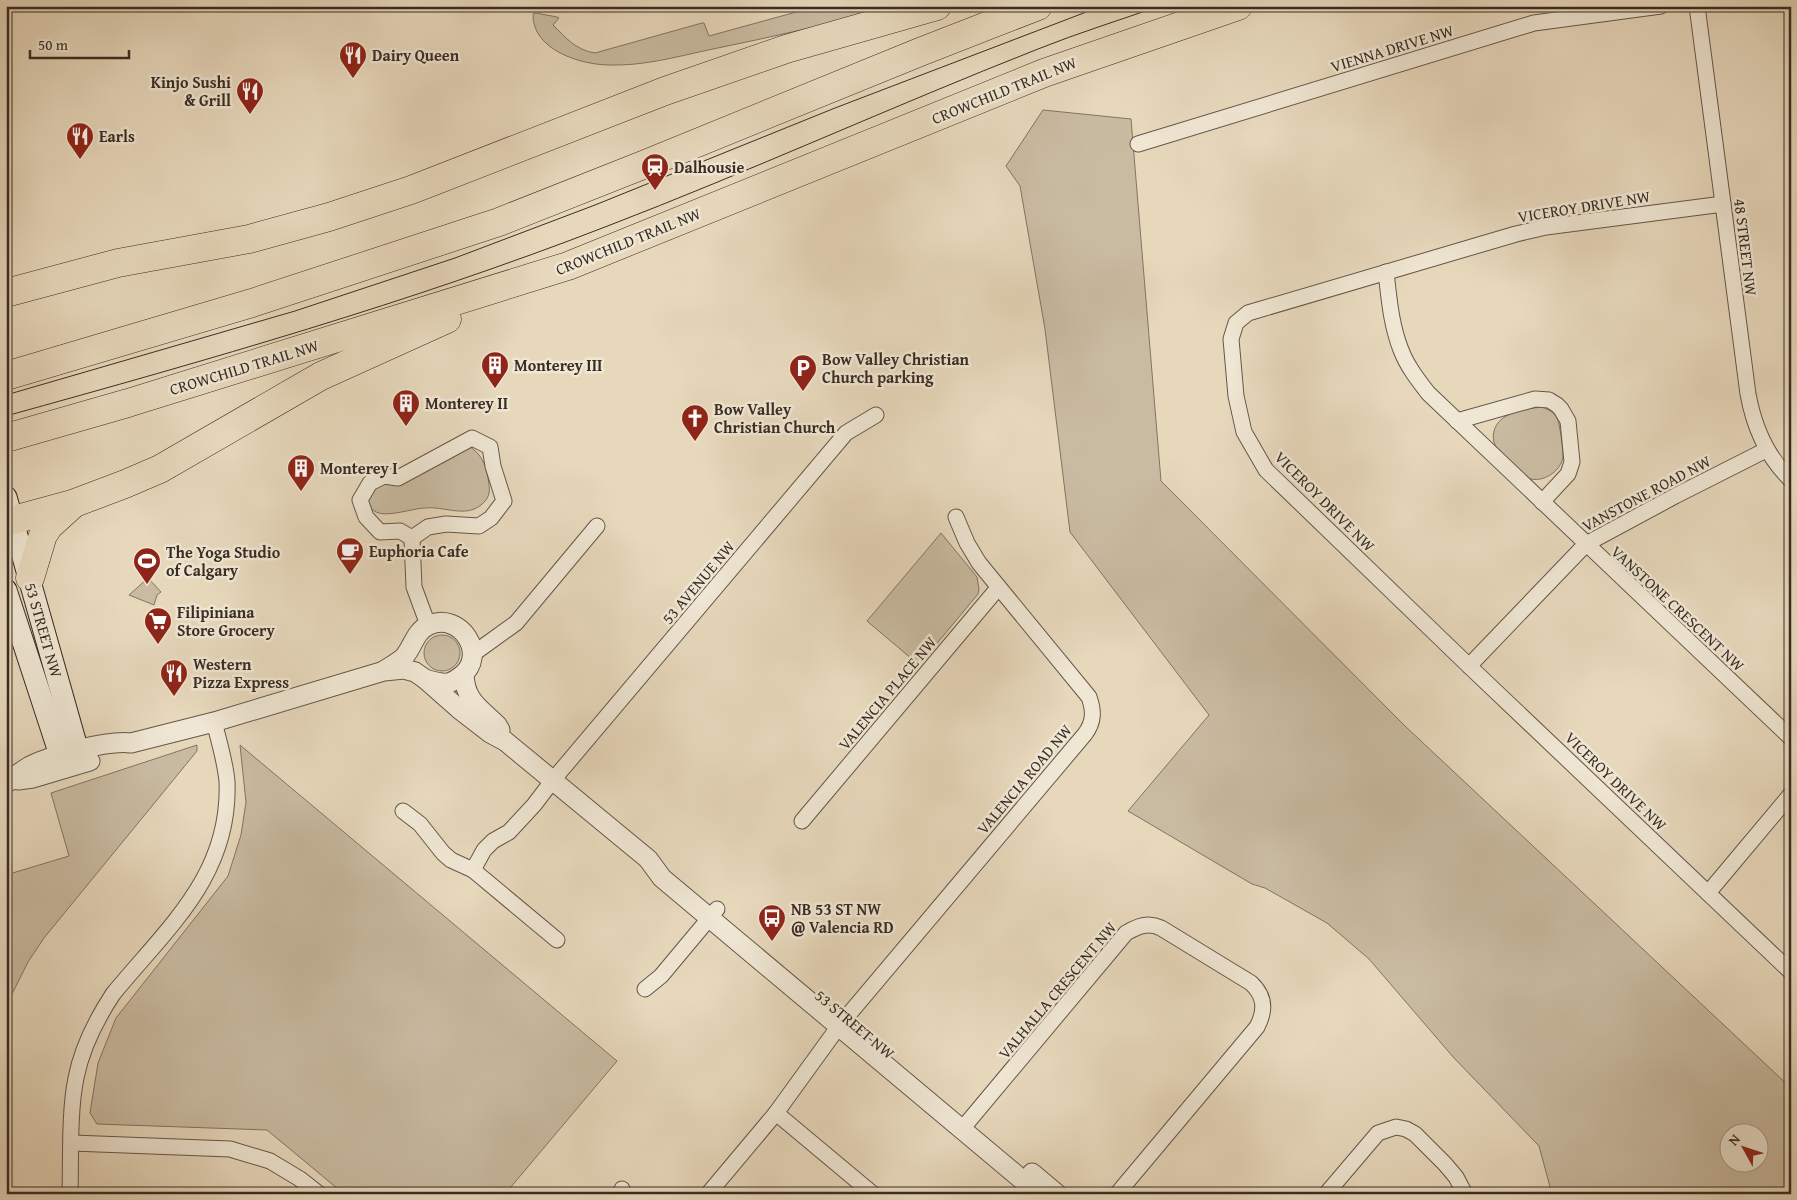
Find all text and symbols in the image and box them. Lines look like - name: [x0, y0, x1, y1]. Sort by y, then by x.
- street label: VIENNA DRIVE NW: [1327, 18, 1457, 78]
- scale bar: [30, 28, 129, 60]
- text: 50 m: [38, 34, 69, 55]
- restaurant icon: Dairy Queen: [338, 40, 368, 79]
- place label: Dairy Queen: [372, 43, 460, 67]
- street label: CROWCHILD TRAIL NW: [928, 50, 1081, 130]
- place label: Kinjo Sushi & Grill: [151, 70, 231, 112]
- restaurant icon: Kinjo Sushi & Grill: [235, 76, 265, 115]
- restaurant icon: Earls: [65, 121, 95, 160]
- place label: Earls: [99, 124, 135, 148]
- station icon: Dalhousie: [640, 152, 670, 191]
- place label: Dalhousie: [674, 155, 745, 179]
- street label: VICEROY DRIVE NW: [1516, 184, 1652, 228]
- street label: 48 STREET NW: [1728, 197, 1764, 297]
- street label: CROWCHILD TRAIL NW: [552, 201, 705, 281]
- street label: CROWCHILD TRAIL NW: [167, 333, 322, 401]
- place label: Bow Valley Christian Church parking: [822, 347, 970, 389]
- building icon: Monterey III: [480, 350, 510, 389]
- place label: Monterey III: [514, 353, 603, 377]
- parking icon: Bow Valley Christian Church parking: [788, 353, 818, 392]
- building icon: Monterey II: [391, 388, 421, 427]
- place label: Monterey II: [425, 391, 508, 415]
- place label: Bow Valley Christian Church: [714, 397, 836, 439]
- church icon: Bow Valley Christian Church: [680, 403, 710, 442]
- street label: VICEROY DRIVE NW: [1269, 445, 1381, 557]
- street label: VANSTONE ROAD NW: [1577, 449, 1715, 537]
- building icon: Monterey I: [286, 453, 316, 492]
- place label: Monterey I: [320, 456, 398, 480]
- street label: 53 AVENUE NW: [656, 535, 740, 629]
- cafe icon: Euphoria Cafe: [335, 536, 365, 575]
- place label: Euphoria Cafe: [369, 539, 469, 563]
- street label: VANSTONE CRESCENT NW: [1606, 539, 1751, 677]
- place label: The Yoga Studio of Calgary: [166, 540, 281, 582]
- sports icon: The Yoga Studio of Calgary: [132, 546, 162, 585]
- street label: 53 STREET NW: [19, 580, 69, 681]
- place label: Filipiniana Store Grocery: [177, 600, 275, 642]
- supermarket icon: Filipiniana Store Grocery: [143, 606, 173, 645]
- street label: VALENCIA PLACE NW: [832, 631, 942, 755]
- place label: Western Pizza Express: [193, 652, 289, 694]
- restaurant icon: Western Pizza Express: [159, 658, 189, 697]
- street label: VALENCIA ROAD NW: [971, 718, 1078, 839]
- street label: VICEROY DRIVE NW: [1560, 726, 1673, 836]
- place label: NB 53 ST NW @ Valencia RD: [791, 897, 894, 939]
- bus stop icon: NB 53 ST NW @ Valencia RD: [757, 903, 787, 942]
- street label: VALHALLA CRESCENT NW: [992, 916, 1122, 1064]
- street label: 53 STREET NW: [810, 983, 900, 1065]
- north arrow: [1720, 1122, 1770, 1172]
- text: N: [1723, 1129, 1745, 1150]

